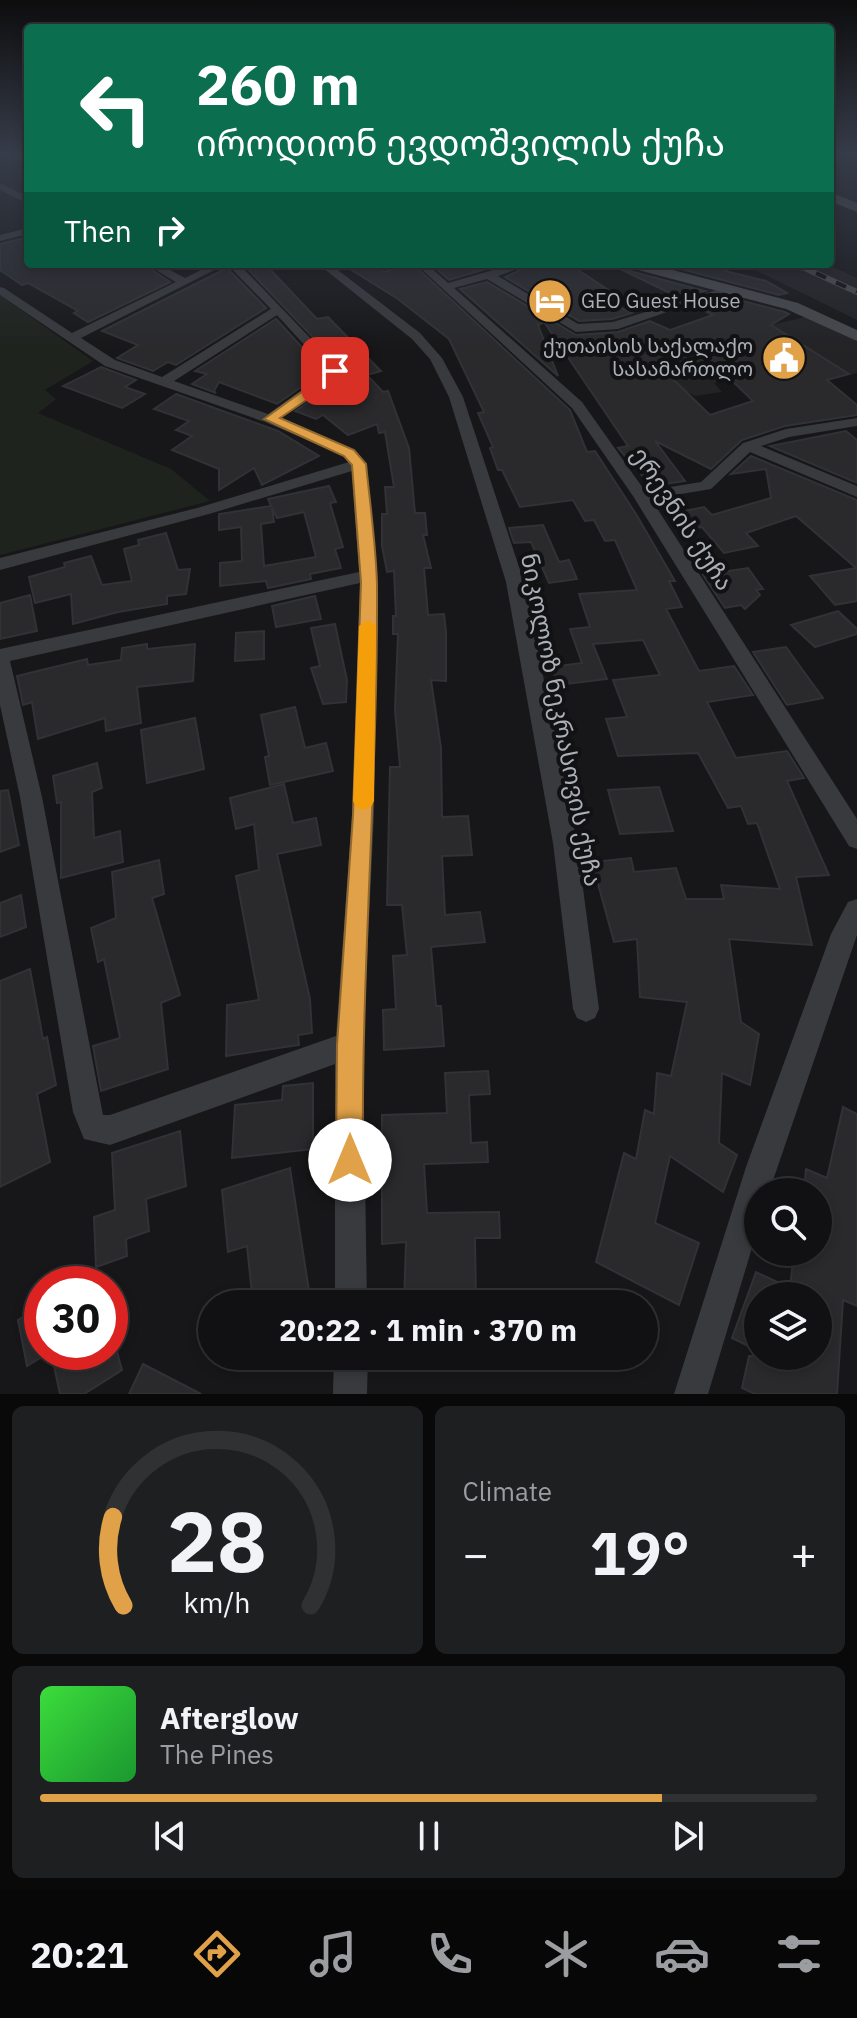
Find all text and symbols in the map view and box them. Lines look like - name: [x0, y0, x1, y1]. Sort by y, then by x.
- text: 260 m: [196, 48, 360, 120]
- icon: left: [64, 56, 168, 160]
- text: იროდიონ ევდოშვილის ქუჩა: [196, 119, 725, 166]
- icon: right: [148, 208, 192, 252]
- text: Then: [64, 211, 132, 250]
- hotel icon: GEO Guest House: [526, 277, 574, 325]
- place label: GEO Guest House: [581, 287, 740, 314]
- place label: ქუთაისის საქალაქო სასამართლო: [543, 332, 753, 382]
- public building icon: ქუთაისის საქალაქო სასამართლო: [760, 334, 808, 382]
- pin: [301, 337, 369, 405]
- icon: arrive: [313, 349, 357, 393]
- street label: ერევნის ქუჩა: [624, 440, 741, 596]
- street label: ნიკოლოზ ნეკრასოვის ქუჩა: [514, 551, 610, 889]
- position arrow: [308, 1118, 392, 1202]
- map controls: [744, 1178, 832, 1370]
- button: search: [744, 1178, 832, 1266]
- speed limit sign: 30: [24, 1266, 128, 1370]
- button: layers: [744, 1282, 832, 1370]
- text: 20:22 · 1 min · 370 m: [279, 1310, 577, 1349]
- text: Climate: [463, 1474, 552, 1508]
- text: 28: [167, 1487, 267, 1595]
- text: 19°: [590, 1513, 690, 1592]
- text: −: [463, 1525, 489, 1582]
- text: +: [791, 1525, 817, 1582]
- text: km/h: [184, 1584, 251, 1621]
- text: Afterglow: [160, 1698, 299, 1737]
- text: The Pines: [160, 1737, 274, 1771]
- icon: previous: [148, 1814, 192, 1858]
- icon: pause: [407, 1814, 451, 1858]
- icon: next: [666, 1814, 710, 1858]
- icon: directions: [189, 1926, 245, 1982]
- icon: music: [305, 1926, 361, 1982]
- icon: phone: [422, 1926, 478, 1982]
- icon: climate: [538, 1926, 594, 1982]
- icon: car: [654, 1926, 710, 1982]
- icon: filters: [771, 1926, 827, 1982]
- text: 20:21: [30, 1931, 128, 1978]

